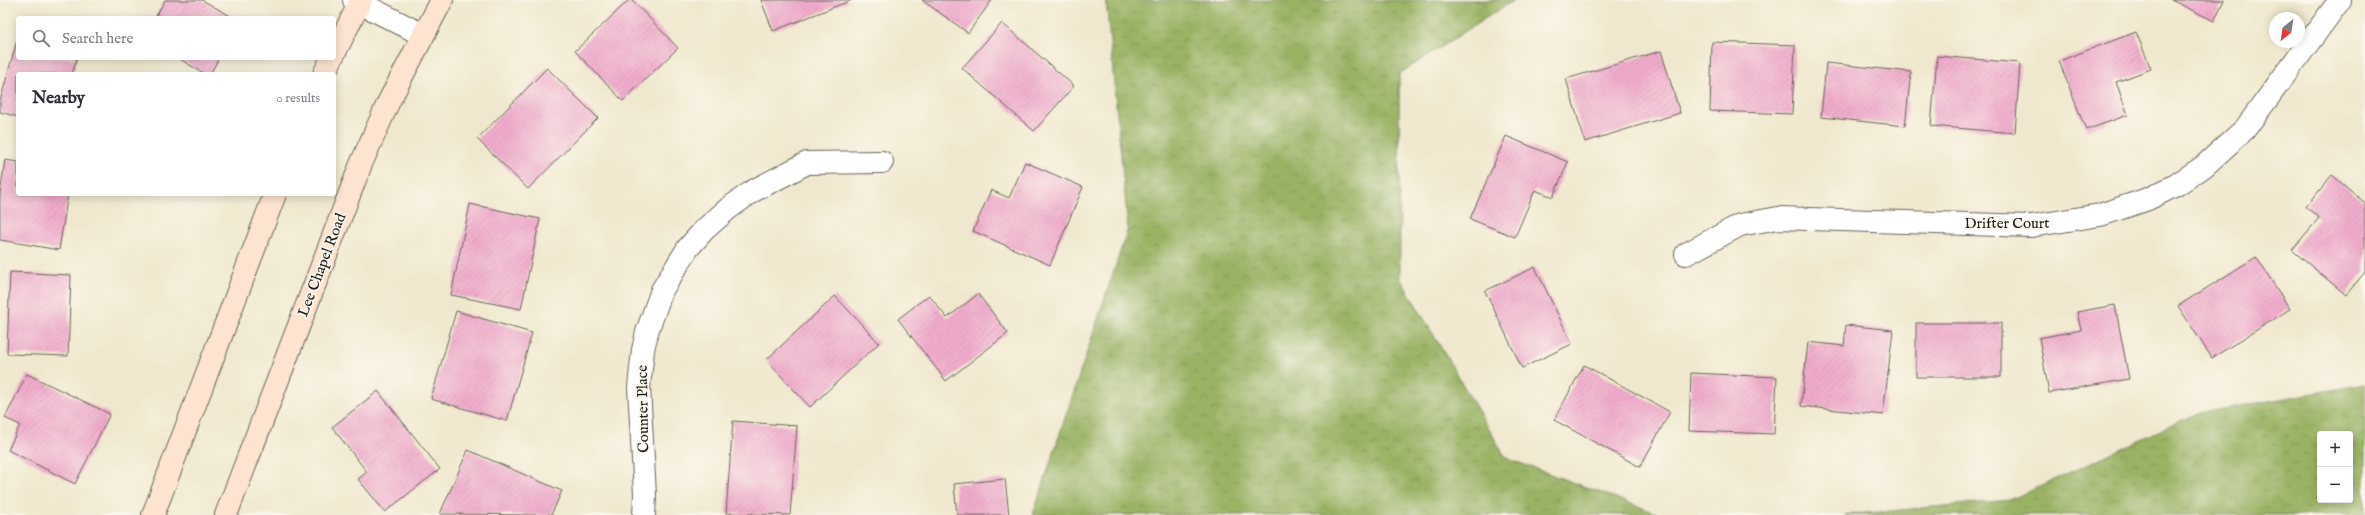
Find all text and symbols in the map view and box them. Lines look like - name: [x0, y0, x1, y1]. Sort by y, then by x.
- north arrow: [2269, 12, 2305, 48]
- search box: [16, 16, 336, 60]
- icon: search: [30, 27, 52, 49]
- text: Search here: [62, 29, 133, 48]
- text: Nearby: [32, 88, 85, 109]
- text: 0 results: [276, 90, 320, 107]
- street label: Lee Chapel Road: [294, 210, 351, 319]
- street label: Drifter Court: [1964, 214, 2050, 233]
- street label: Counter Place: [633, 365, 653, 453]
- map controls: [2317, 431, 2353, 503]
- button: +: [2317, 431, 2353, 467]
- button: −: [2317, 467, 2353, 503]

